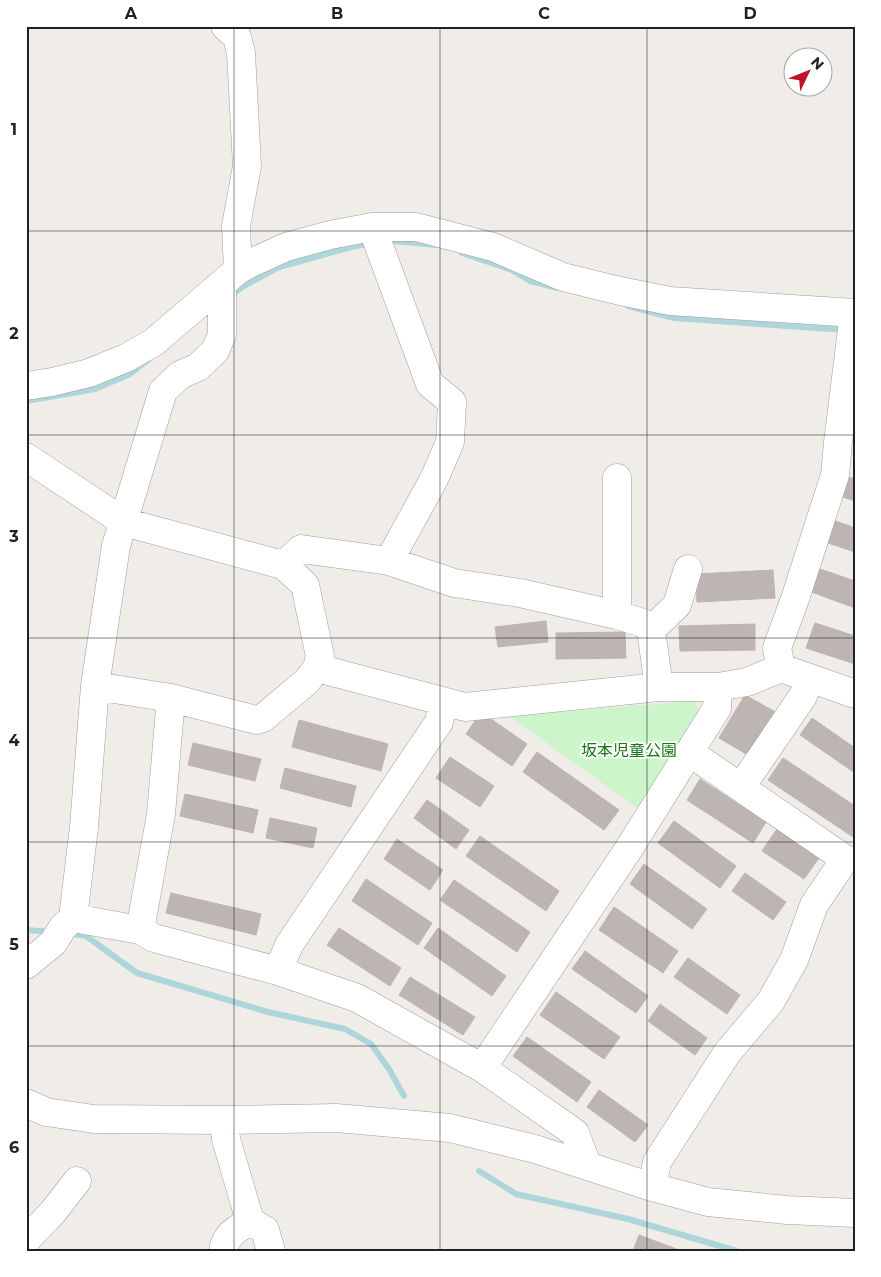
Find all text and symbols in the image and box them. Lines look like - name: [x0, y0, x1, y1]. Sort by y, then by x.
- text: A: [124, 4, 138, 23]
- text: B: [331, 4, 343, 23]
- text: C: [538, 4, 550, 23]
- text: D: [743, 4, 757, 23]
- north arrow: [784, 48, 834, 98]
- text: N: [807, 53, 828, 73]
- text: 1: [11, 120, 17, 139]
- text: 2: [9, 324, 19, 343]
- text: 3: [8, 527, 19, 546]
- text: 4: [8, 731, 20, 750]
- park label: 坂本児童公園: [581, 741, 677, 760]
- text: 5: [9, 935, 19, 954]
- text: 6: [9, 1138, 19, 1157]

